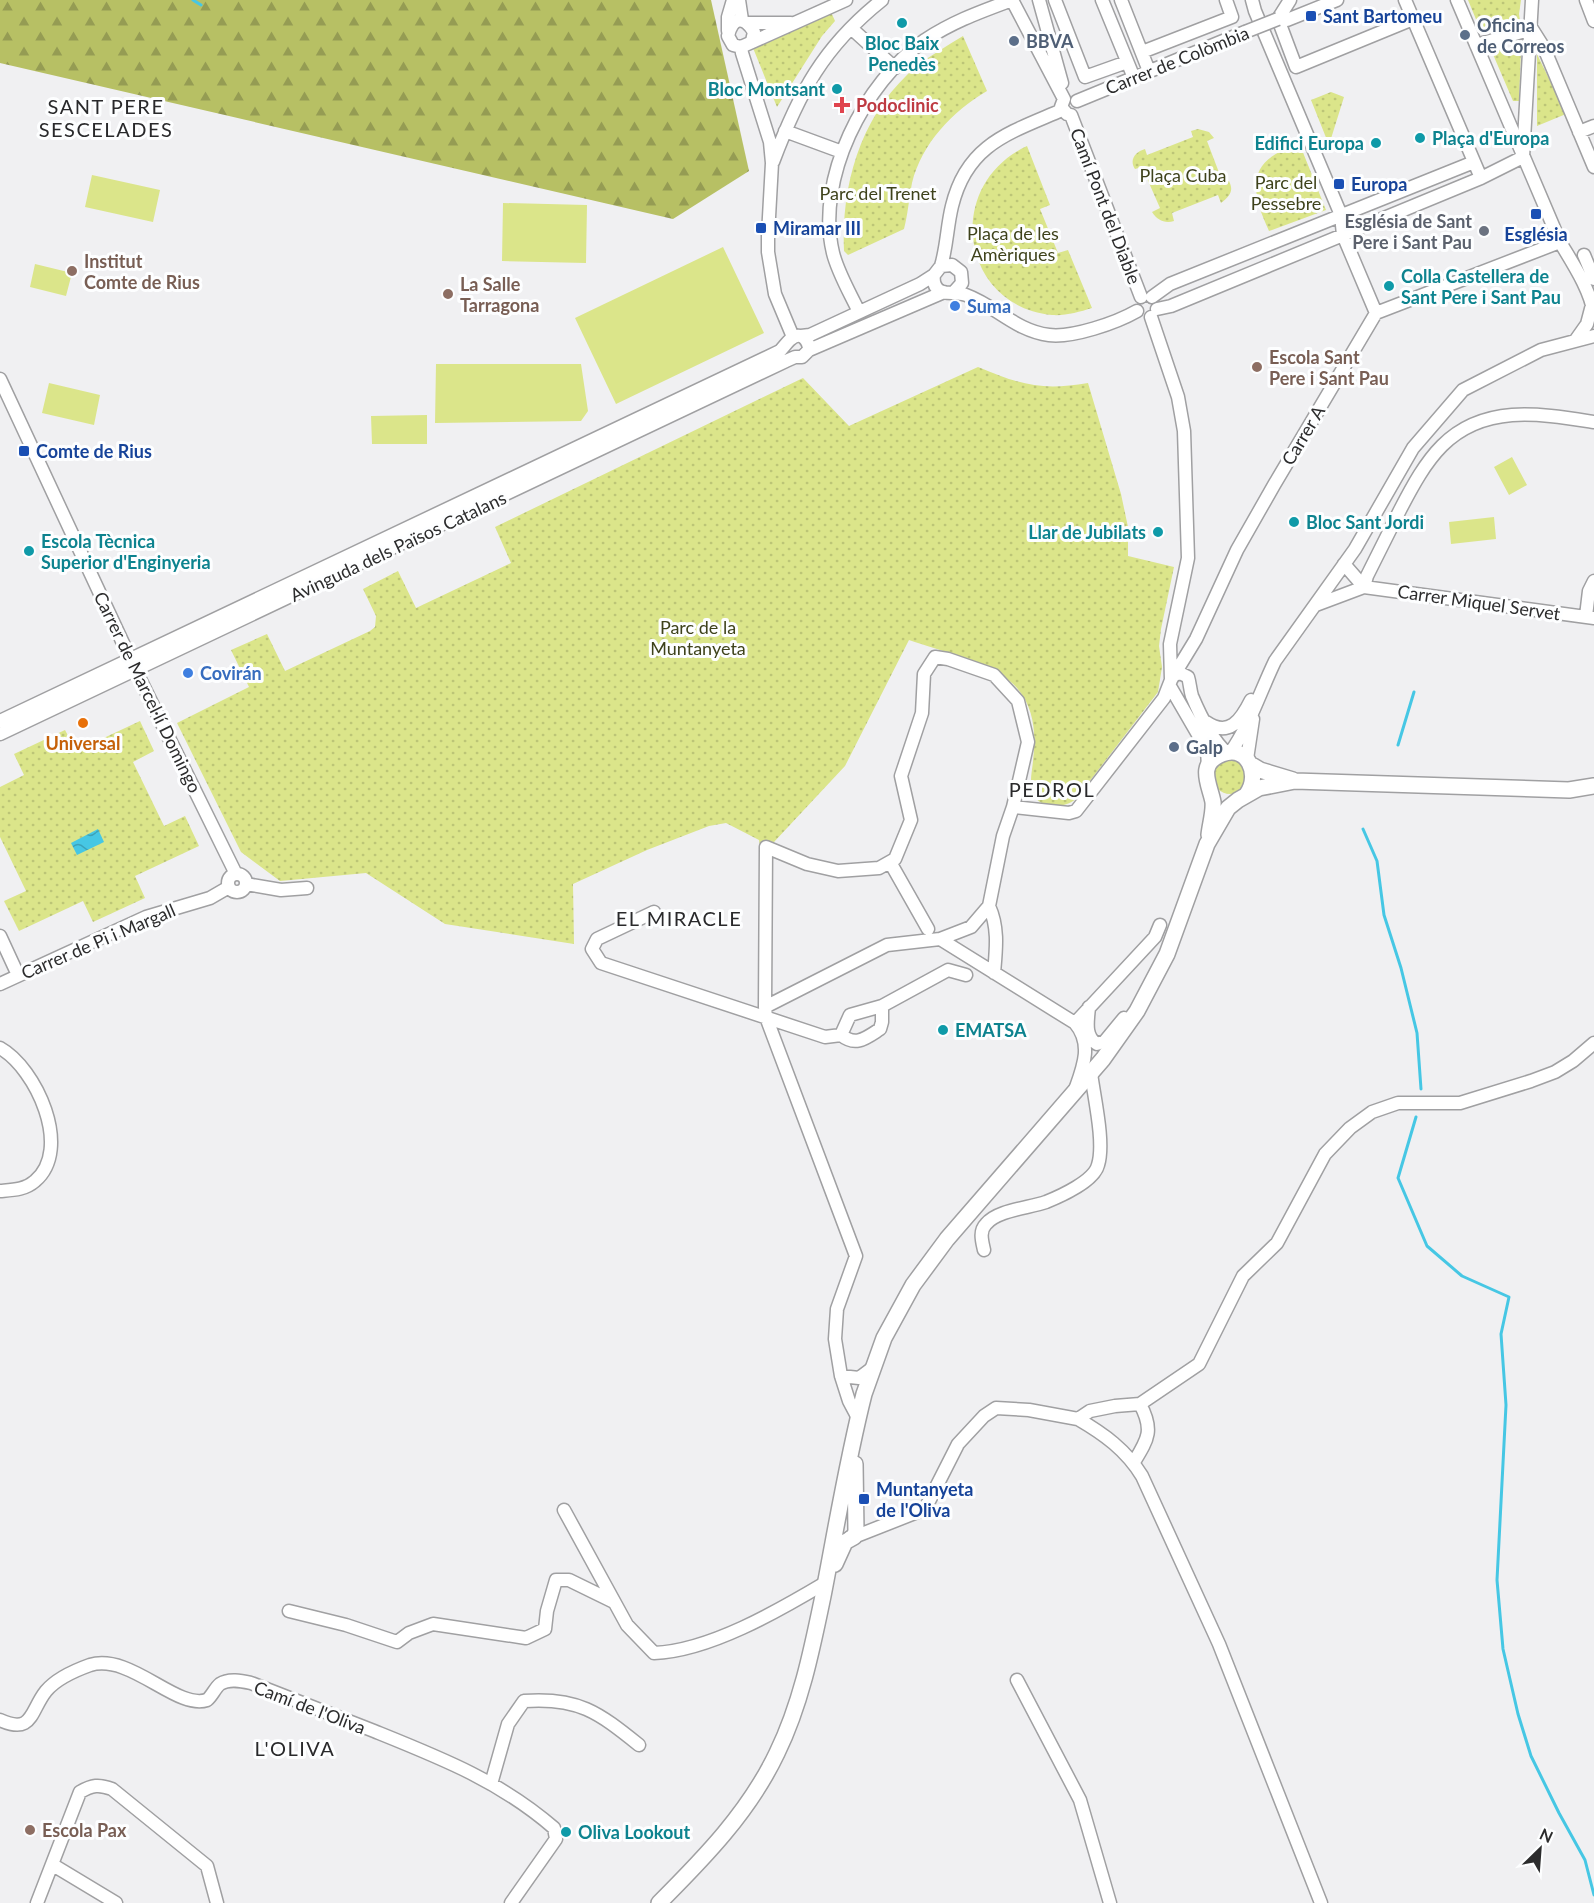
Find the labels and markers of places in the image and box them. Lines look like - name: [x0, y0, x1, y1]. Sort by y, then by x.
- place label: Sant Bartomeu: [1323, 5, 1442, 27]
- marker: Sant Bartomeu: [1304, 9, 1318, 23]
- place label: Oficina de Correos: [1477, 14, 1564, 57]
- marker: Bloc Baix Penedès: [895, 16, 909, 30]
- marker: Oficina de Correos: [1458, 28, 1472, 42]
- place label: BBVA: [1026, 30, 1074, 52]
- place label: Bloc Baix Penedès: [865, 32, 940, 75]
- marker: BBVA: [1007, 34, 1021, 48]
- place label: Bloc Montsant: [708, 78, 825, 100]
- marker: Bloc Montsant: [830, 82, 844, 96]
- place label: Podoclinic: [856, 94, 939, 116]
- marker: Podoclinic: [833, 96, 851, 114]
- place label: Plaça d'Europa: [1432, 127, 1549, 149]
- marker: Plaça d'Europa: [1413, 131, 1427, 145]
- place label: Edifici Europa: [1254, 132, 1364, 154]
- marker: Edifici Europa: [1369, 136, 1383, 150]
- place label: Europa: [1351, 173, 1407, 195]
- marker: Europa: [1332, 177, 1346, 191]
- marker: Església: [1529, 207, 1543, 221]
- place label: Església de Sant Pere i Sant Pau: [1345, 210, 1472, 253]
- place label: Miramar III: [773, 217, 861, 239]
- marker: Miramar III: [754, 221, 768, 235]
- place label: Església: [1504, 223, 1568, 245]
- marker: Església de Sant Pere i Sant Pau: [1477, 224, 1491, 238]
- place label: Institut Comte de Rius: [84, 250, 200, 293]
- marker: Institut Comte de Rius: [65, 264, 79, 278]
- place label: Colla Castellera de Sant Pere i Sant Pau: [1401, 265, 1561, 308]
- place label: La Salle Tarragona: [460, 273, 539, 316]
- marker: Colla Castellera de Sant Pere i Sant Pau: [1382, 279, 1396, 293]
- marker: La Salle Tarragona: [441, 287, 455, 301]
- place label: Suma: [967, 295, 1011, 317]
- marker: Suma: [948, 299, 962, 313]
- place label: Escola Sant Pere i Sant Pau: [1269, 346, 1389, 389]
- marker: Escola Sant Pere i Sant Pau: [1250, 360, 1264, 374]
- place label: Comte de Rius: [36, 440, 152, 462]
- marker: Comte de Rius: [17, 444, 31, 458]
- place label: Bloc Sant Jordi: [1306, 511, 1424, 533]
- marker: Bloc Sant Jordi: [1287, 515, 1301, 529]
- place label: Llar de Jubilats: [1028, 521, 1146, 543]
- marker: Llar de Jubilats: [1151, 525, 1165, 539]
- place label: Escola Tècnica Superior d'Enginyeria: [41, 530, 211, 573]
- marker: Escola Tècnica Superior d'Enginyeria: [22, 544, 36, 558]
- place label: Covirán: [200, 662, 262, 684]
- marker: Covirán: [181, 666, 195, 680]
- marker: Universal: [76, 716, 90, 730]
- place label: Universal: [46, 732, 120, 754]
- place label: Galp: [1186, 736, 1223, 758]
- marker: Galp: [1167, 740, 1181, 754]
- place label: EMATSA: [955, 1019, 1027, 1041]
- marker: EMATSA: [936, 1023, 950, 1037]
- place label: Muntanyeta de l'Oliva: [876, 1478, 973, 1521]
- marker: Muntanyeta de l'Oliva: [857, 1492, 871, 1506]
- place label: Escola Pax: [42, 1819, 127, 1841]
- place label: Oliva Lookout: [578, 1821, 690, 1843]
- marker: Escola Pax: [23, 1823, 37, 1837]
- marker: Oliva Lookout: [559, 1825, 573, 1839]

